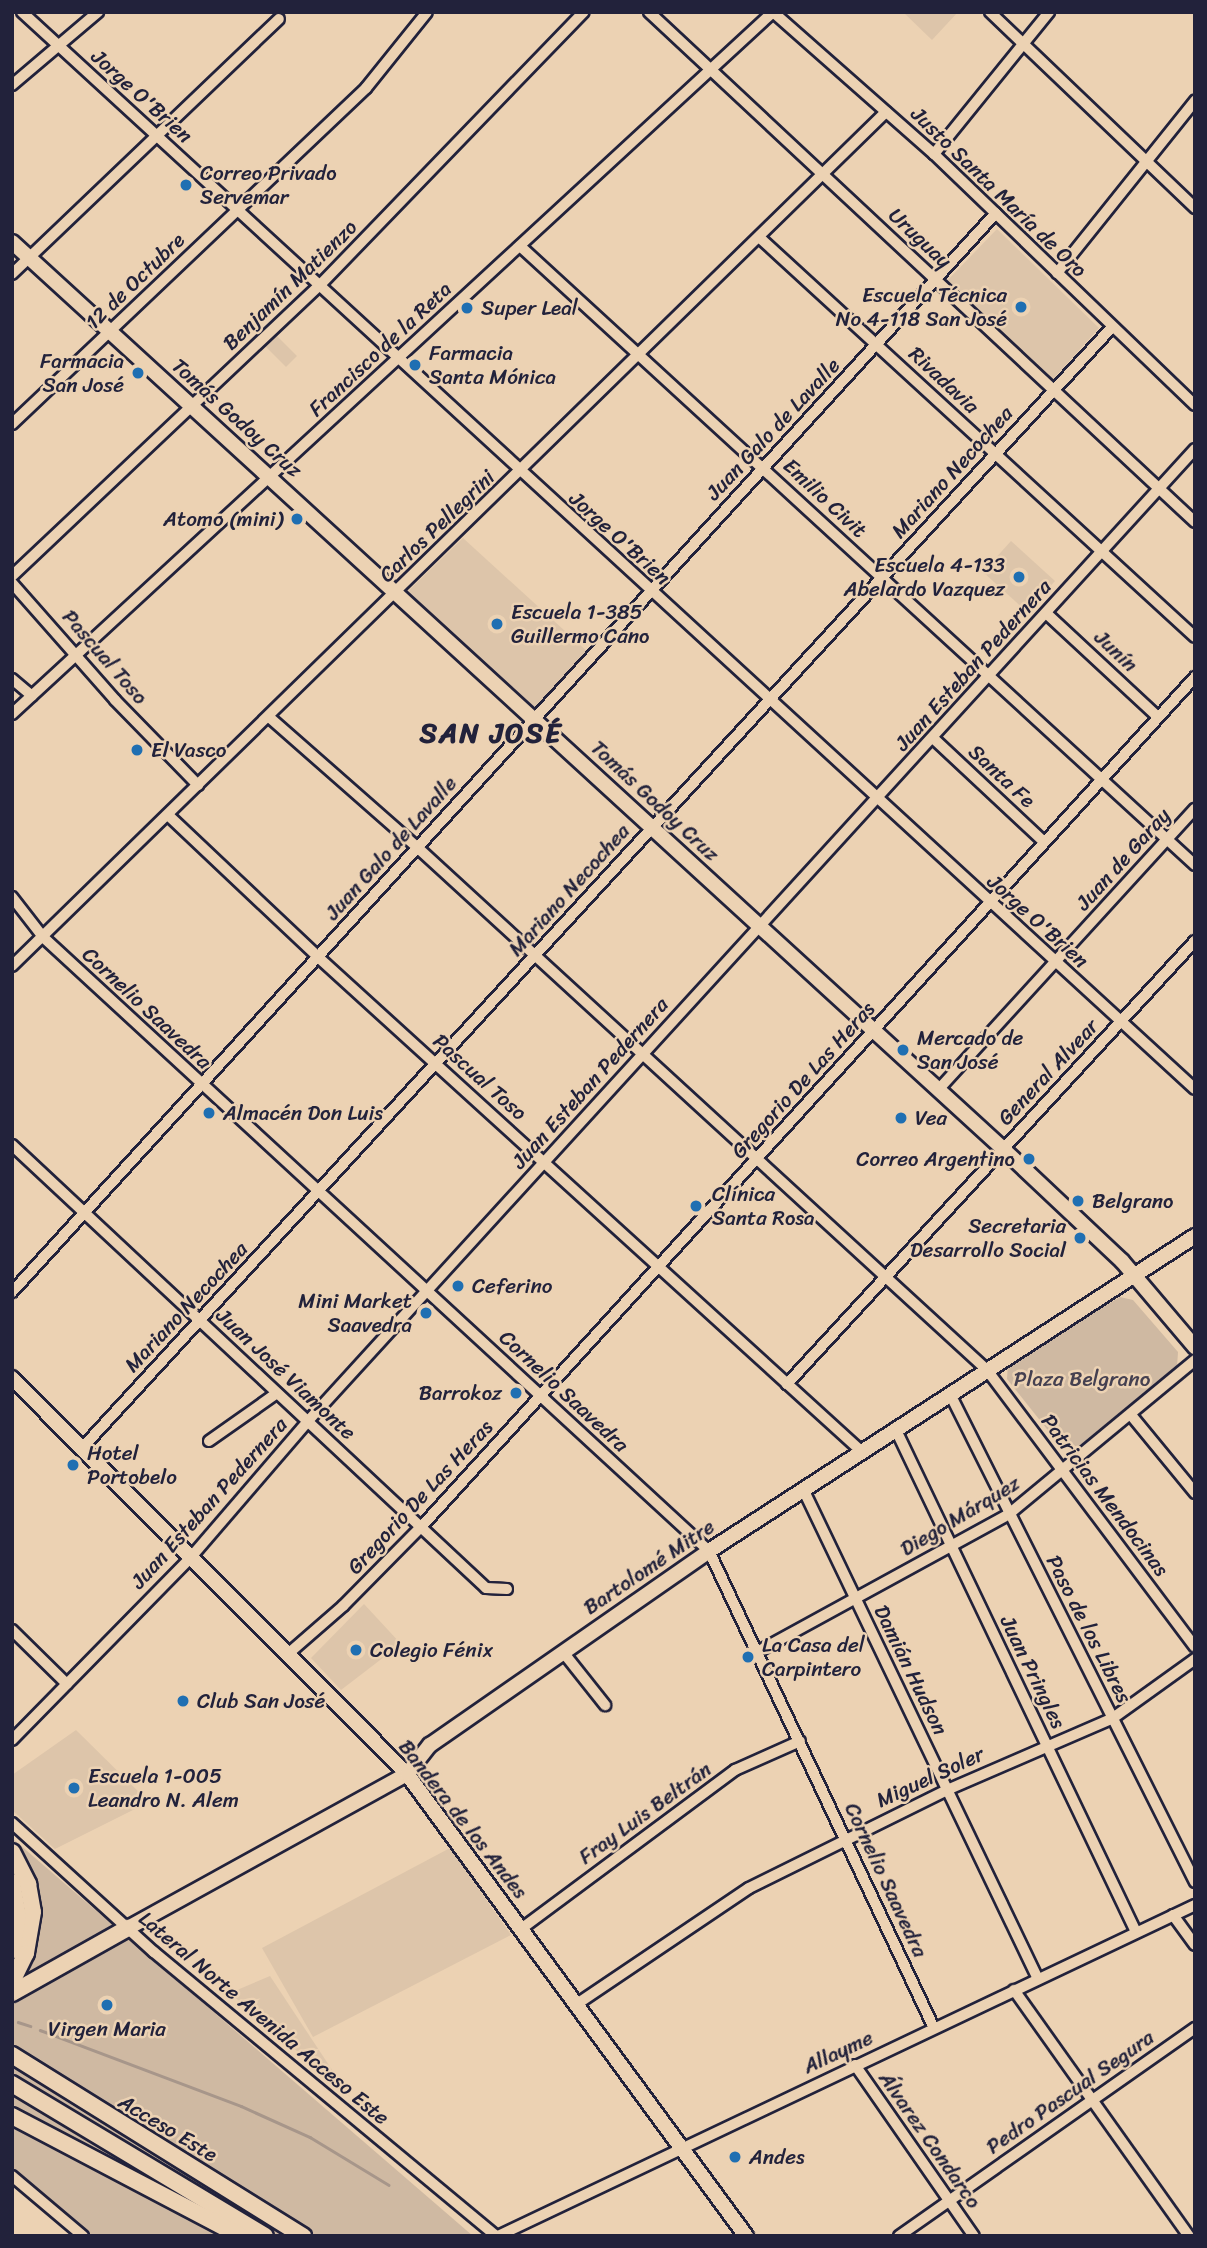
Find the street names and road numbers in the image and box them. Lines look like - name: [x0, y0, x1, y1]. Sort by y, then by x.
- street label: Jorge O'Brien: [86, 44, 198, 148]
- street label: Justo Santa María de Oro: [906, 101, 1092, 283]
- street label: Uruguay: [883, 203, 957, 273]
- street label: Benjamín Matienzo: [218, 215, 362, 355]
- street label: 12 de Octubre: [80, 227, 190, 335]
- street label: Francisco de la Reta: [303, 276, 457, 422]
- street label: Rivadavia: [904, 341, 984, 419]
- street label: Tomás Godoy Cruz: [167, 353, 307, 483]
- street label: Juan Galo de Lavalle: [701, 353, 845, 505]
- street label: Mariano Necochea: [886, 401, 1018, 543]
- street label: Emilio Civit: [778, 453, 872, 543]
- street label: Carlos Pellegrini: [374, 464, 500, 588]
- street label: Jorge O'Brien: [564, 486, 676, 590]
- street label: Juan Esteban Pedernera: [889, 574, 1057, 756]
- street label: Pascual Toso: [57, 604, 153, 710]
- street label: Junín: [1089, 625, 1143, 677]
- street label: Tomás Godoy Cruz: [585, 735, 725, 867]
- street label: Santa Fe: [963, 739, 1041, 813]
- street label: Juan Galo de Lavalle: [320, 771, 462, 925]
- street label: Juan de Garay: [1070, 802, 1176, 916]
- street label: Mariano Necochea: [503, 819, 635, 961]
- street label: Jorge O'Brien: [982, 869, 1094, 973]
- street label: Cornelio Saavedra: [77, 942, 217, 1074]
- street label: Juan Esteban Pedernera: [506, 992, 674, 1174]
- street label: Gregorio De Las Heras: [726, 996, 880, 1164]
- street label: General Alvear: [992, 1014, 1104, 1130]
- street label: Pascual Toso: [428, 1028, 532, 1126]
- street label: Mariano Necochea: [119, 1237, 253, 1377]
- street label: Juan José Viamonte: [211, 1303, 361, 1445]
- street label: Cornelio Saavedra: [494, 1325, 634, 1457]
- street label: Patricias Mendocinas: [1035, 1409, 1175, 1581]
- street label: Juan Esteban Pedernera: [125, 1412, 293, 1594]
- street label: Gregorio De Las Heras: [342, 1414, 498, 1580]
- street label: Diego Márquez: [896, 1471, 1024, 1561]
- street label: Bartolomé Mitre: [579, 1514, 719, 1620]
- street label: Paso de los Libres: [1041, 1551, 1137, 1707]
- street label: Damián Hudson: [869, 1601, 953, 1739]
- street label: Juan Pringles: [995, 1611, 1071, 1733]
- street label: Bandera de los Andes: [393, 1734, 533, 1904]
- street label: Miguel Soler: [872, 1741, 988, 1813]
- street label: Fray Luis Beltrán: [573, 1756, 717, 1870]
- street label: Cornelio Saavedra: [839, 1799, 933, 1961]
- street label: Lateral Norte Avenida Acceso Este: [133, 1905, 395, 2131]
- street label: Pedro Pascual Segura: [980, 2024, 1160, 2160]
- street label: Allayme: [799, 2025, 877, 2079]
- street label: Álvarez Condarco: [873, 2067, 987, 2213]
- street label: Acceso Este: [114, 2088, 222, 2168]

